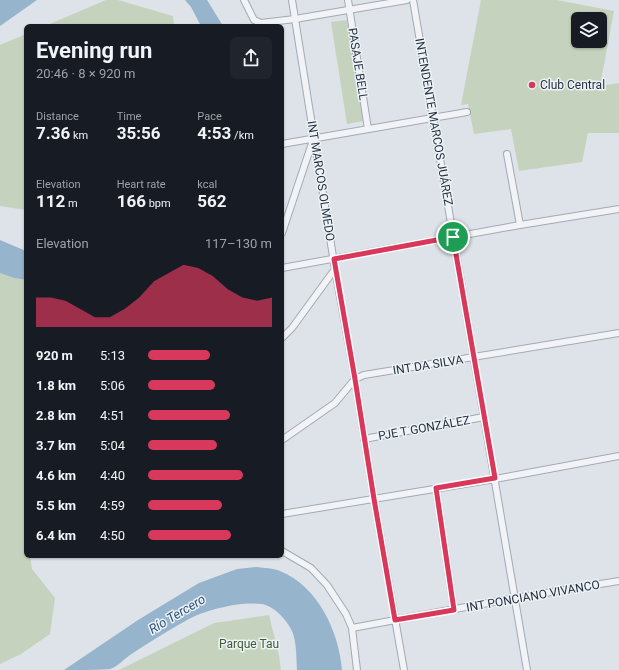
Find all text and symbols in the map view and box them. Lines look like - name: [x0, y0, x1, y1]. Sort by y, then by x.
- map controls: [571, 12, 607, 48]
- button: layers: [571, 12, 607, 48]
- street label: PASAJE BELL: [345, 27, 371, 102]
- button: share: [230, 37, 272, 79]
- street label: INTENDENTE MARCOS JUÁREZ: [412, 37, 457, 207]
- text: Evening run: [36, 38, 152, 63]
- text: 20:46 · 8 × 920 m: [36, 66, 135, 81]
- place label: Club Central: [540, 78, 605, 92]
- marker: Club Central: [527, 80, 537, 90]
- text: Distance: [36, 110, 79, 123]
- text: Time: [117, 110, 141, 123]
- text: Pace: [197, 110, 222, 123]
- street label: INT MARCOS OLMEDO: [305, 120, 337, 242]
- text: 7.36: [36, 123, 70, 143]
- text: 35:56: [117, 123, 160, 143]
- text: 4:53: [197, 123, 231, 143]
- text: km: [70, 129, 88, 142]
- text: /km: [231, 129, 254, 142]
- text: Elevation: [36, 178, 81, 191]
- text: Heart rate: [117, 178, 166, 191]
- text: kcal: [197, 178, 217, 191]
- text: 112: [36, 191, 65, 211]
- text: 166: [117, 191, 146, 211]
- text: 562: [197, 191, 227, 211]
- text: m: [65, 197, 78, 210]
- text: bpm: [146, 197, 171, 210]
- pin: [436, 220, 470, 254]
- icon: arrive: [442, 226, 464, 248]
- text: Elevation: [36, 236, 89, 251]
- text: 117–130 m: [205, 236, 272, 251]
- text: 920 m: [36, 348, 73, 363]
- text: 5:13: [100, 348, 125, 363]
- street label: INT DA SILVA: [392, 353, 464, 377]
- text: 1.8 km: [36, 378, 76, 393]
- text: 5:06: [100, 378, 125, 393]
- text: 2.8 km: [36, 408, 76, 423]
- text: 4:51: [100, 408, 125, 423]
- street label: PJE T GONZÁLEZ: [377, 412, 471, 443]
- text: 3.7 km: [36, 438, 76, 453]
- text: 5:04: [100, 438, 125, 453]
- text: 4.6 km: [36, 468, 76, 483]
- text: 4:40: [100, 468, 125, 483]
- text: 5.5 km: [36, 498, 76, 513]
- text: 4:59: [100, 498, 125, 513]
- text: 6.4 km: [36, 528, 76, 543]
- text: 4:50: [100, 528, 125, 543]
- street label: INT PONCIANO VIVANCO: [465, 577, 601, 615]
- water label: Río Tercero: [146, 591, 208, 637]
- park label: Parque Tau: [219, 637, 279, 651]

